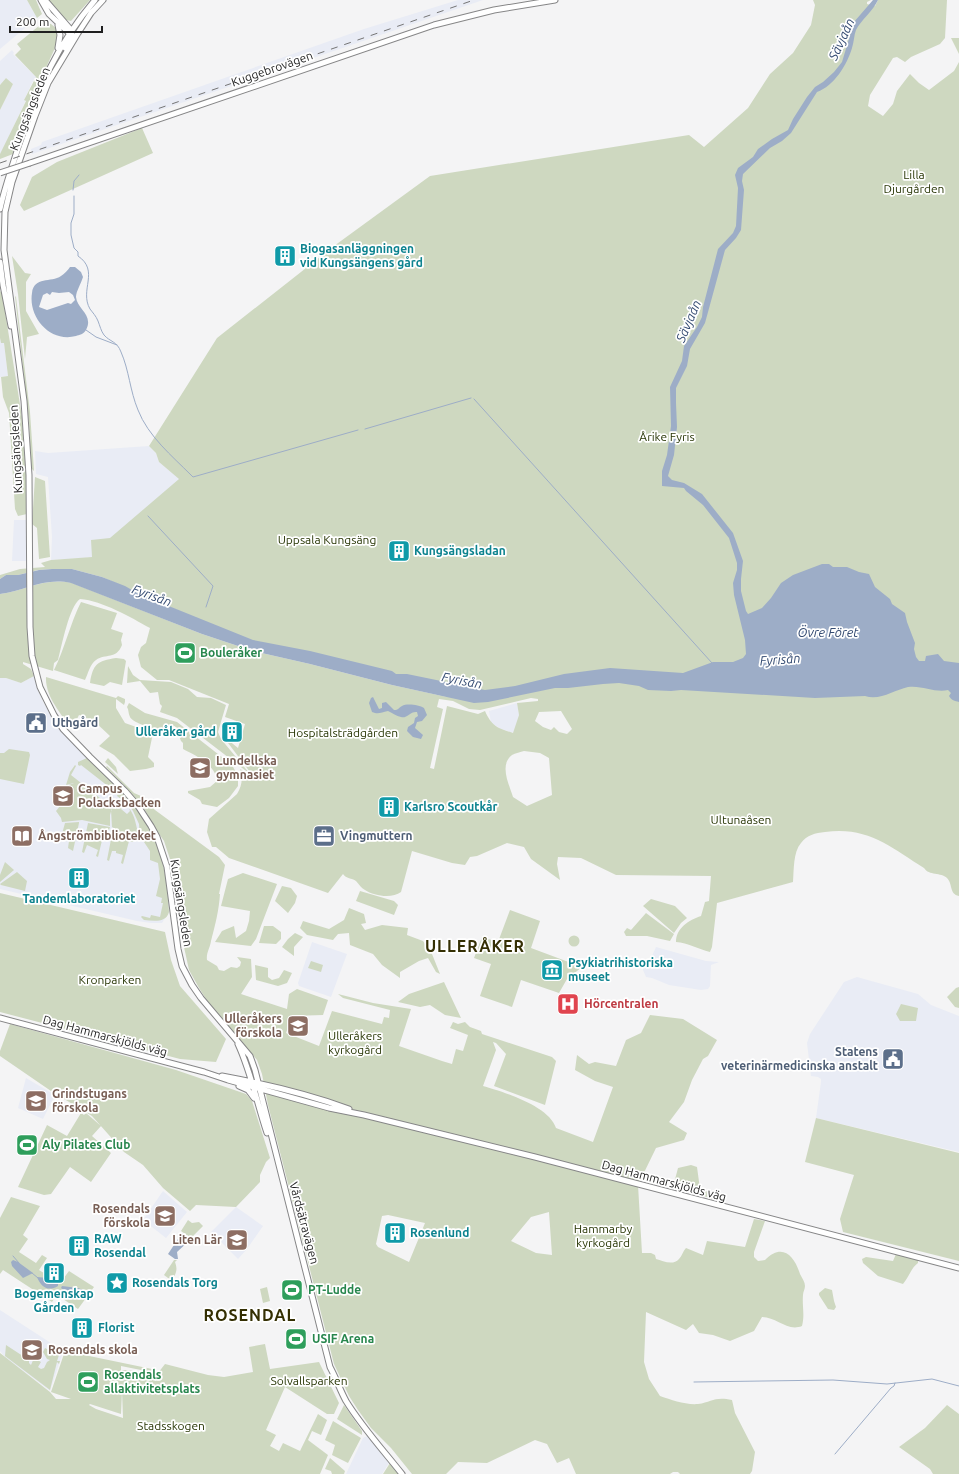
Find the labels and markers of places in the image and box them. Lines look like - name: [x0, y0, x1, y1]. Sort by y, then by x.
- place label: Biogasanläggningen vid Kungsängens gård: [300, 242, 423, 269]
- building icon: Biogasanläggningen vid Kungsängens gård: [272, 243, 298, 269]
- building icon: Kungsängsladan: [386, 538, 412, 564]
- place label: Kungsängsladan: [414, 544, 506, 557]
- sports icon: Bouleråker: [172, 640, 198, 666]
- place label: Bouleråker: [200, 646, 262, 659]
- public building icon: Uthgård: [23, 710, 49, 736]
- place label: Uthgård: [52, 716, 98, 729]
- building icon: Ulleråker gård: [219, 719, 245, 745]
- place label: Ulleråker gård: [135, 725, 216, 738]
- place label: Lundellska gymnasiet: [216, 754, 277, 781]
- school or university icon: Lundellska gymnasiet: [187, 755, 213, 781]
- place label: Campus Polacksbacken: [78, 782, 161, 809]
- school or university icon: Campus Polacksbacken: [50, 783, 76, 809]
- building icon: Karlsro Scoutkår: [376, 794, 402, 820]
- place label: Karlsro Scoutkår: [404, 800, 498, 813]
- library icon: Ångströmbiblioteket: [9, 823, 35, 849]
- office icon: Vingmuttern: [311, 823, 337, 849]
- place label: Ångströmbiblioteket: [38, 829, 156, 842]
- place label: Vingmuttern: [340, 829, 413, 842]
- building icon: Tandemlaboratoriet: [66, 865, 92, 891]
- place label: Tandemlaboratoriet: [22, 892, 136, 905]
- place label: Psykiatrihistoriska museet: [568, 956, 673, 983]
- museum icon: Psykiatrihistoriska museet: [539, 957, 565, 983]
- hospital icon: Hörcentralen: [555, 991, 581, 1017]
- place label: Hörcentralen: [584, 997, 658, 1010]
- place label: Ulleråkers förskola: [224, 1012, 282, 1039]
- school or university icon: Ulleråkers förskola: [285, 1013, 311, 1039]
- place label: Statens veterinärmedicinska anstalt: [721, 1045, 878, 1072]
- public building icon: Statens veterinärmedicinska anstalt: [880, 1046, 906, 1072]
- place label: Grindstugans förskola: [52, 1087, 127, 1114]
- school or university icon: Grindstugans förskola: [23, 1088, 49, 1114]
- sports icon: Aly Pilates Club: [14, 1132, 40, 1158]
- place label: Aly Pilates Club: [42, 1138, 130, 1151]
- place label: Rosendals förskola: [93, 1202, 150, 1229]
- school or university icon: Rosendals förskola: [152, 1203, 178, 1229]
- building icon: Rosenlund: [382, 1220, 408, 1246]
- place label: Rosenlund: [410, 1226, 469, 1239]
- school or university icon: Liten Lär: [224, 1227, 250, 1253]
- place label: RAW Rosendal: [94, 1232, 146, 1259]
- building icon: RAW Rosendal: [66, 1233, 92, 1259]
- place label: Liten Lär: [172, 1233, 222, 1246]
- building icon: Bogemenskap Gården: [41, 1260, 67, 1286]
- place icon: Rosendals Torg: [104, 1270, 130, 1296]
- place label: Rosendals Torg: [132, 1276, 218, 1289]
- sports icon: PT-Ludde: [279, 1277, 305, 1303]
- place label: PT-Ludde: [308, 1283, 361, 1296]
- place label: Bogemenskap Gården: [14, 1287, 94, 1314]
- building icon: Florist: [69, 1315, 95, 1341]
- place label: Florist: [98, 1321, 135, 1334]
- sports icon: USIF Arena: [283, 1326, 309, 1352]
- place label: USIF Arena: [312, 1332, 374, 1345]
- school or university icon: Rosendals skola: [19, 1337, 45, 1363]
- place label: Rosendals skola: [48, 1343, 138, 1356]
- place label: Rosendals allaktivitetsplats: [104, 1368, 201, 1395]
- sports icon: Rosendals allaktivitetsplats: [75, 1369, 101, 1395]

